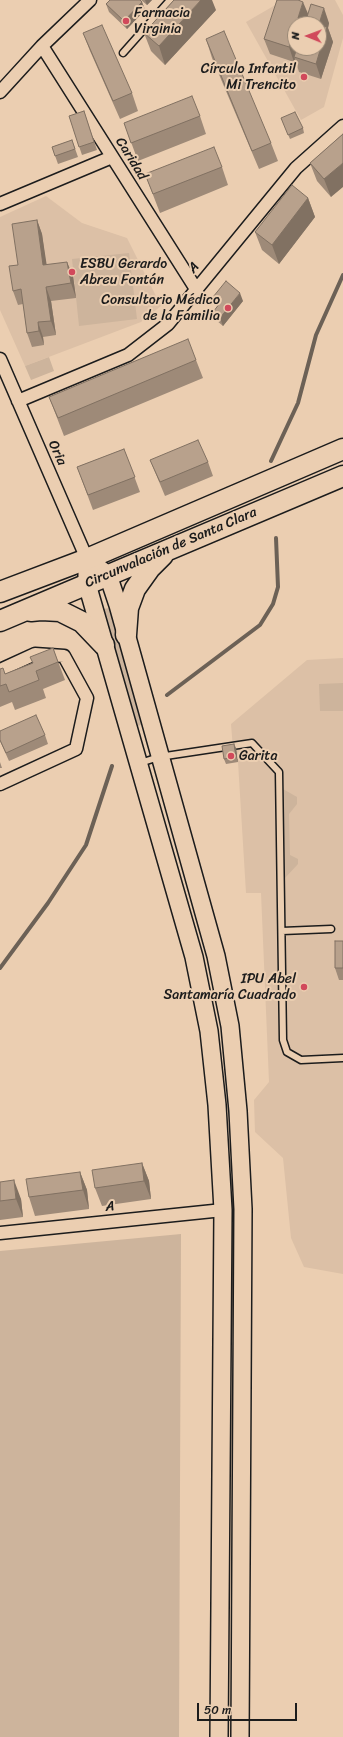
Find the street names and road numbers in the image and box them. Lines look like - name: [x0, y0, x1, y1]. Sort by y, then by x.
- street label: Caridad: [111, 135, 151, 183]
- street label: A: [185, 259, 203, 277]
- street label: Oria: [44, 438, 70, 468]
- street label: Circunvalación de Santa Clara: [83, 504, 259, 592]
- street label: A: [105, 1198, 115, 1216]

